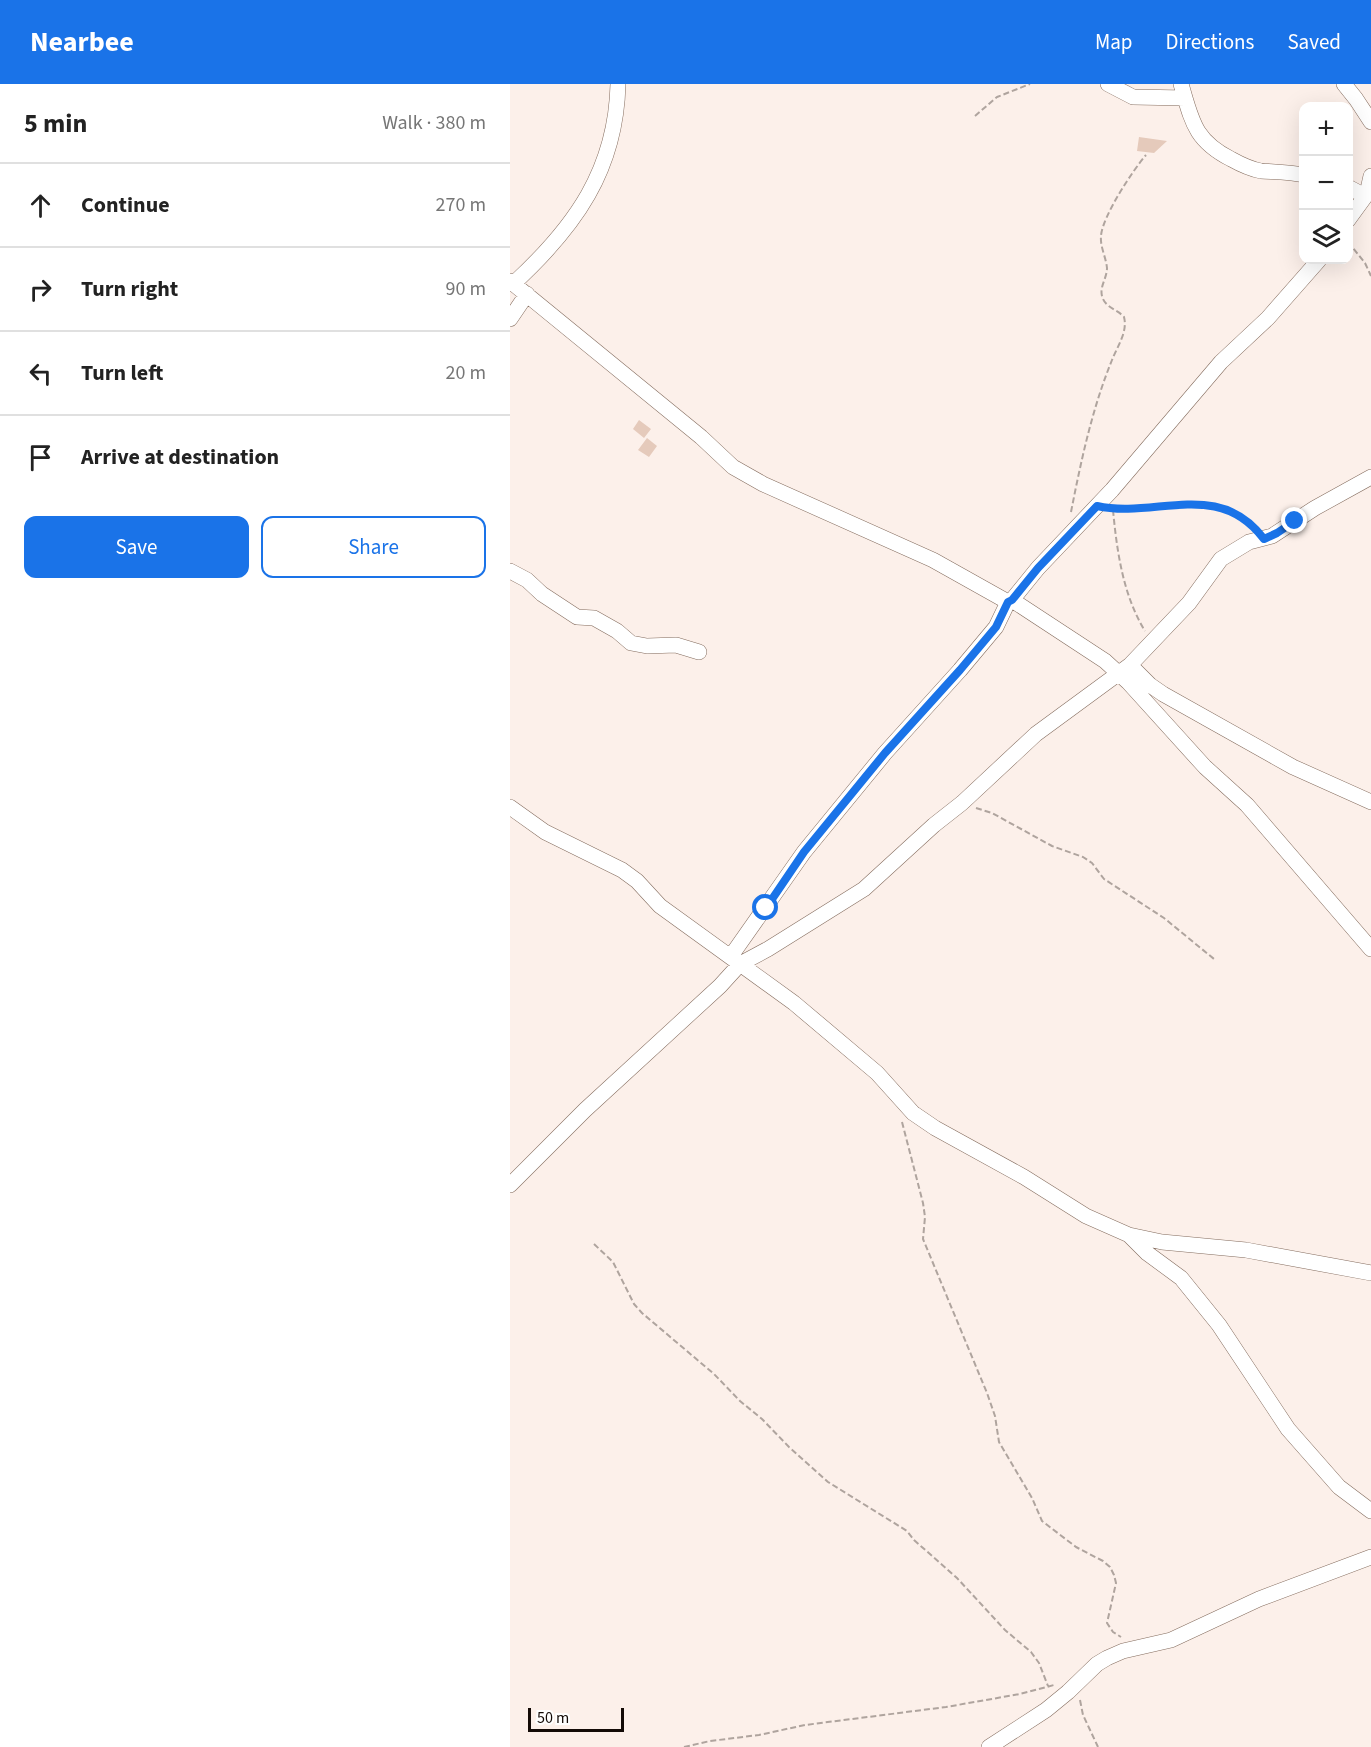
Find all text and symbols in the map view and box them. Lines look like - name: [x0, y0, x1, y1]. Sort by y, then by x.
- text: Nearbee: [30, 22, 134, 62]
- text: Map: [1095, 27, 1133, 57]
- text: Directions: [1166, 27, 1254, 57]
- text: Saved: [1287, 27, 1341, 57]
- map controls: [1299, 102, 1353, 264]
- button: +: [1299, 102, 1353, 156]
- text: 5 min: [24, 105, 87, 142]
- text: Walk · 380 m: [382, 109, 486, 137]
- button: −: [1299, 156, 1353, 210]
- icon: ahead: [24, 189, 57, 222]
- text: Continue: [81, 189, 170, 221]
- text: 270 m: [436, 191, 486, 219]
- button: layers: [1299, 210, 1353, 264]
- icon: right: [24, 273, 57, 306]
- text: Turn right: [81, 273, 178, 305]
- text: 90 m: [446, 275, 486, 303]
- icon: left: [24, 357, 57, 390]
- text: Turn left: [81, 357, 163, 389]
- text: 20 m: [446, 359, 486, 387]
- icon: arrive: [24, 441, 57, 474]
- text: Arrive at destination: [81, 441, 279, 473]
- route end: [1281, 507, 1307, 533]
- button: Save: [24, 516, 249, 578]
- button: Share: [261, 516, 486, 578]
- route start: [752, 894, 778, 920]
- scale bar: [528, 1705, 624, 1732]
- text: 50 m: [537, 1707, 569, 1729]

